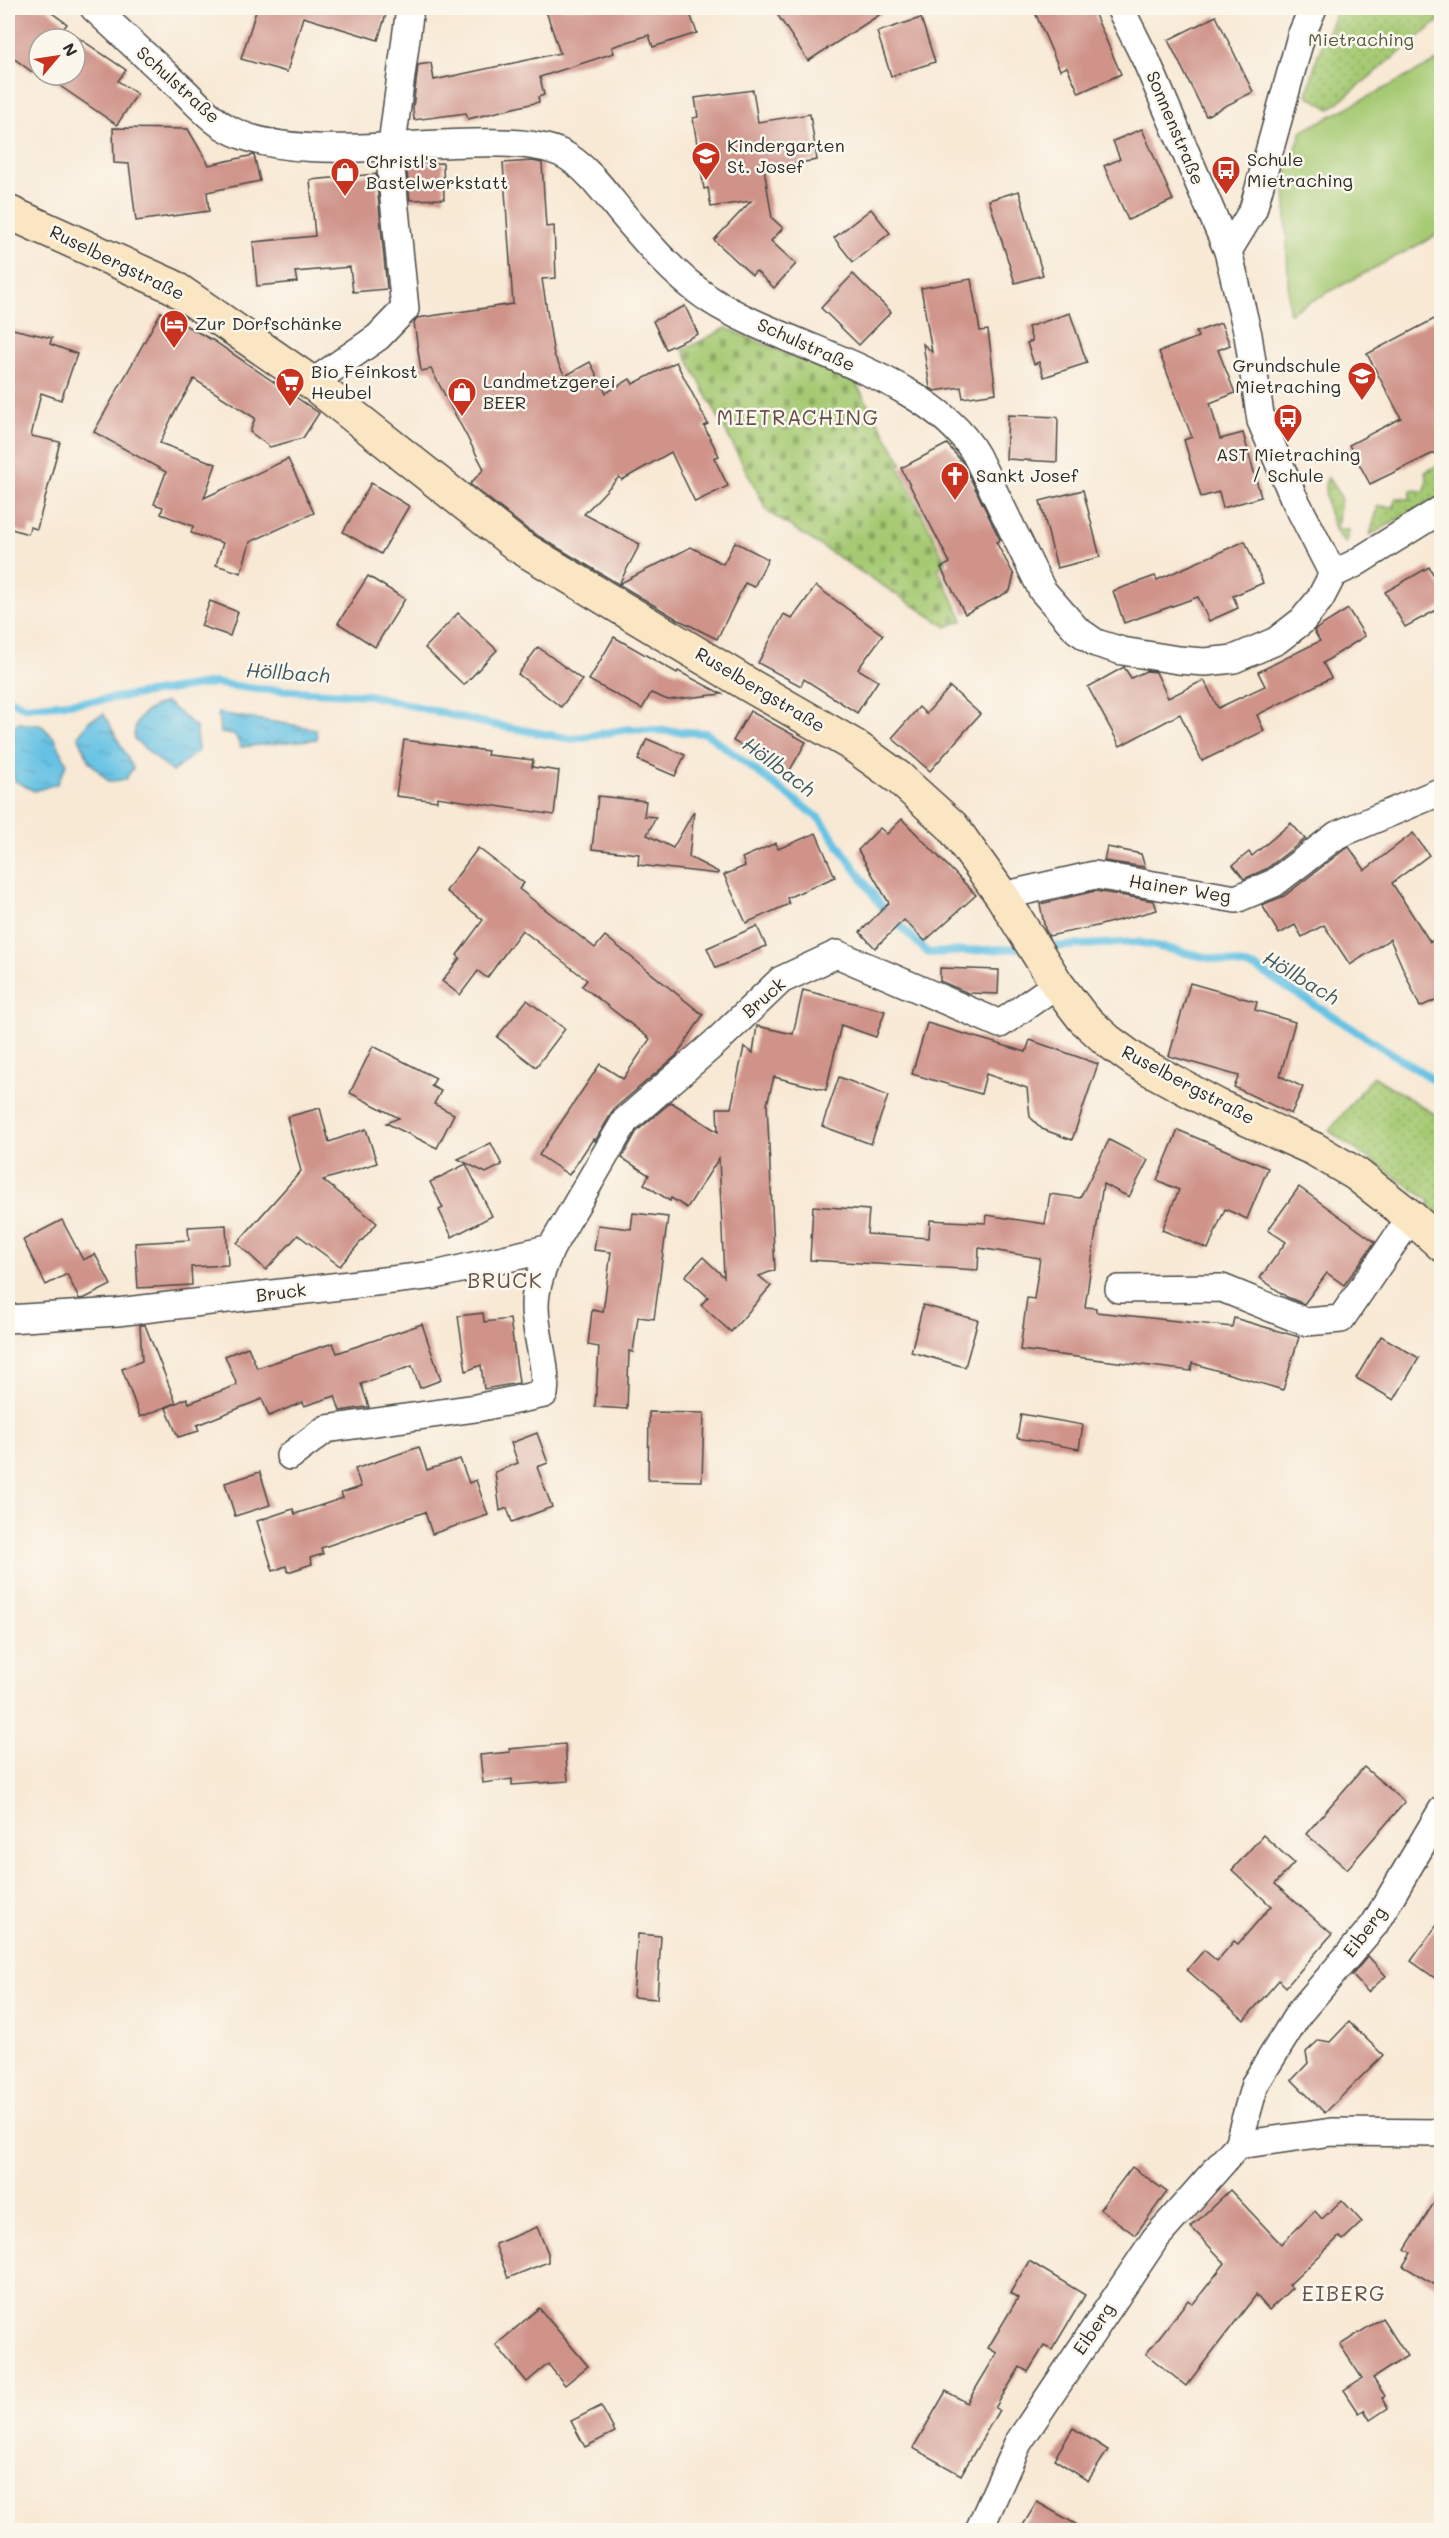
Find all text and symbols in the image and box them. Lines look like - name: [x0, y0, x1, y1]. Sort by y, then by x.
- north arrow: [27, 27, 87, 87]
- park label: Mietraching: [1308, 27, 1414, 51]
- text: N: [58, 39, 83, 60]
- street label: Schulstraße: [132, 40, 226, 128]
- street label: Sonnenstraße: [1141, 67, 1211, 188]
- place label: Kindergarten St. Josef: [727, 133, 845, 178]
- school or university icon: Kindergarten St. Josef: [690, 140, 722, 182]
- place label: Schule Mietraching: [1247, 147, 1353, 192]
- place label: Christl's Bastelwerkstatt: [366, 149, 508, 194]
- bus stop icon: Schule Mietraching: [1210, 154, 1242, 196]
- shop icon: Christl's Bastelwerkstatt: [329, 156, 361, 198]
- street label: Ruselbergstraße: [46, 219, 189, 305]
- hotel icon: Zur Dorfschänke: [158, 308, 190, 350]
- place label: Zur Dorfschänke: [195, 311, 342, 335]
- street label: Schulstraße: [754, 312, 859, 376]
- place label: Grundschule Mietraching: [1232, 353, 1341, 398]
- place label: Bio Feinkost Heubel: [311, 359, 418, 404]
- school or university icon: Grundschule Mietraching: [1346, 360, 1378, 402]
- supermarket icon: Bio Feinkost Heubel: [274, 366, 306, 408]
- place label: Landmetzgerei BEER: [483, 369, 616, 414]
- shop icon: Landmetzgerei BEER: [446, 376, 478, 418]
- bus stop icon: AST Mietraching / Schule: [1272, 402, 1304, 444]
- district label: MIETRACHING: [716, 403, 880, 430]
- place label: AST Mietraching / Schule: [1216, 442, 1360, 487]
- church icon: Sankt Josef: [939, 460, 971, 502]
- place label: Sankt Josef: [976, 463, 1079, 487]
- street label: Ruselbergstraße: [691, 641, 830, 737]
- water label: Höllbach: [245, 656, 331, 688]
- water label: Höllbach: [738, 730, 821, 802]
- street label: Hainer Weg: [1127, 868, 1233, 908]
- water label: Höllbach: [1259, 944, 1344, 1010]
- street label: Bruck: [737, 972, 790, 1023]
- street label: Ruselbergstraße: [1118, 1039, 1259, 1129]
- district label: BRUCK: [467, 1266, 543, 1293]
- street label: Bruck: [255, 1277, 307, 1307]
- street label: Eiberg: [1337, 1901, 1391, 1962]
- district label: EIBERG: [1302, 2279, 1386, 2306]
- street label: Eiberg: [1067, 2298, 1119, 2359]

